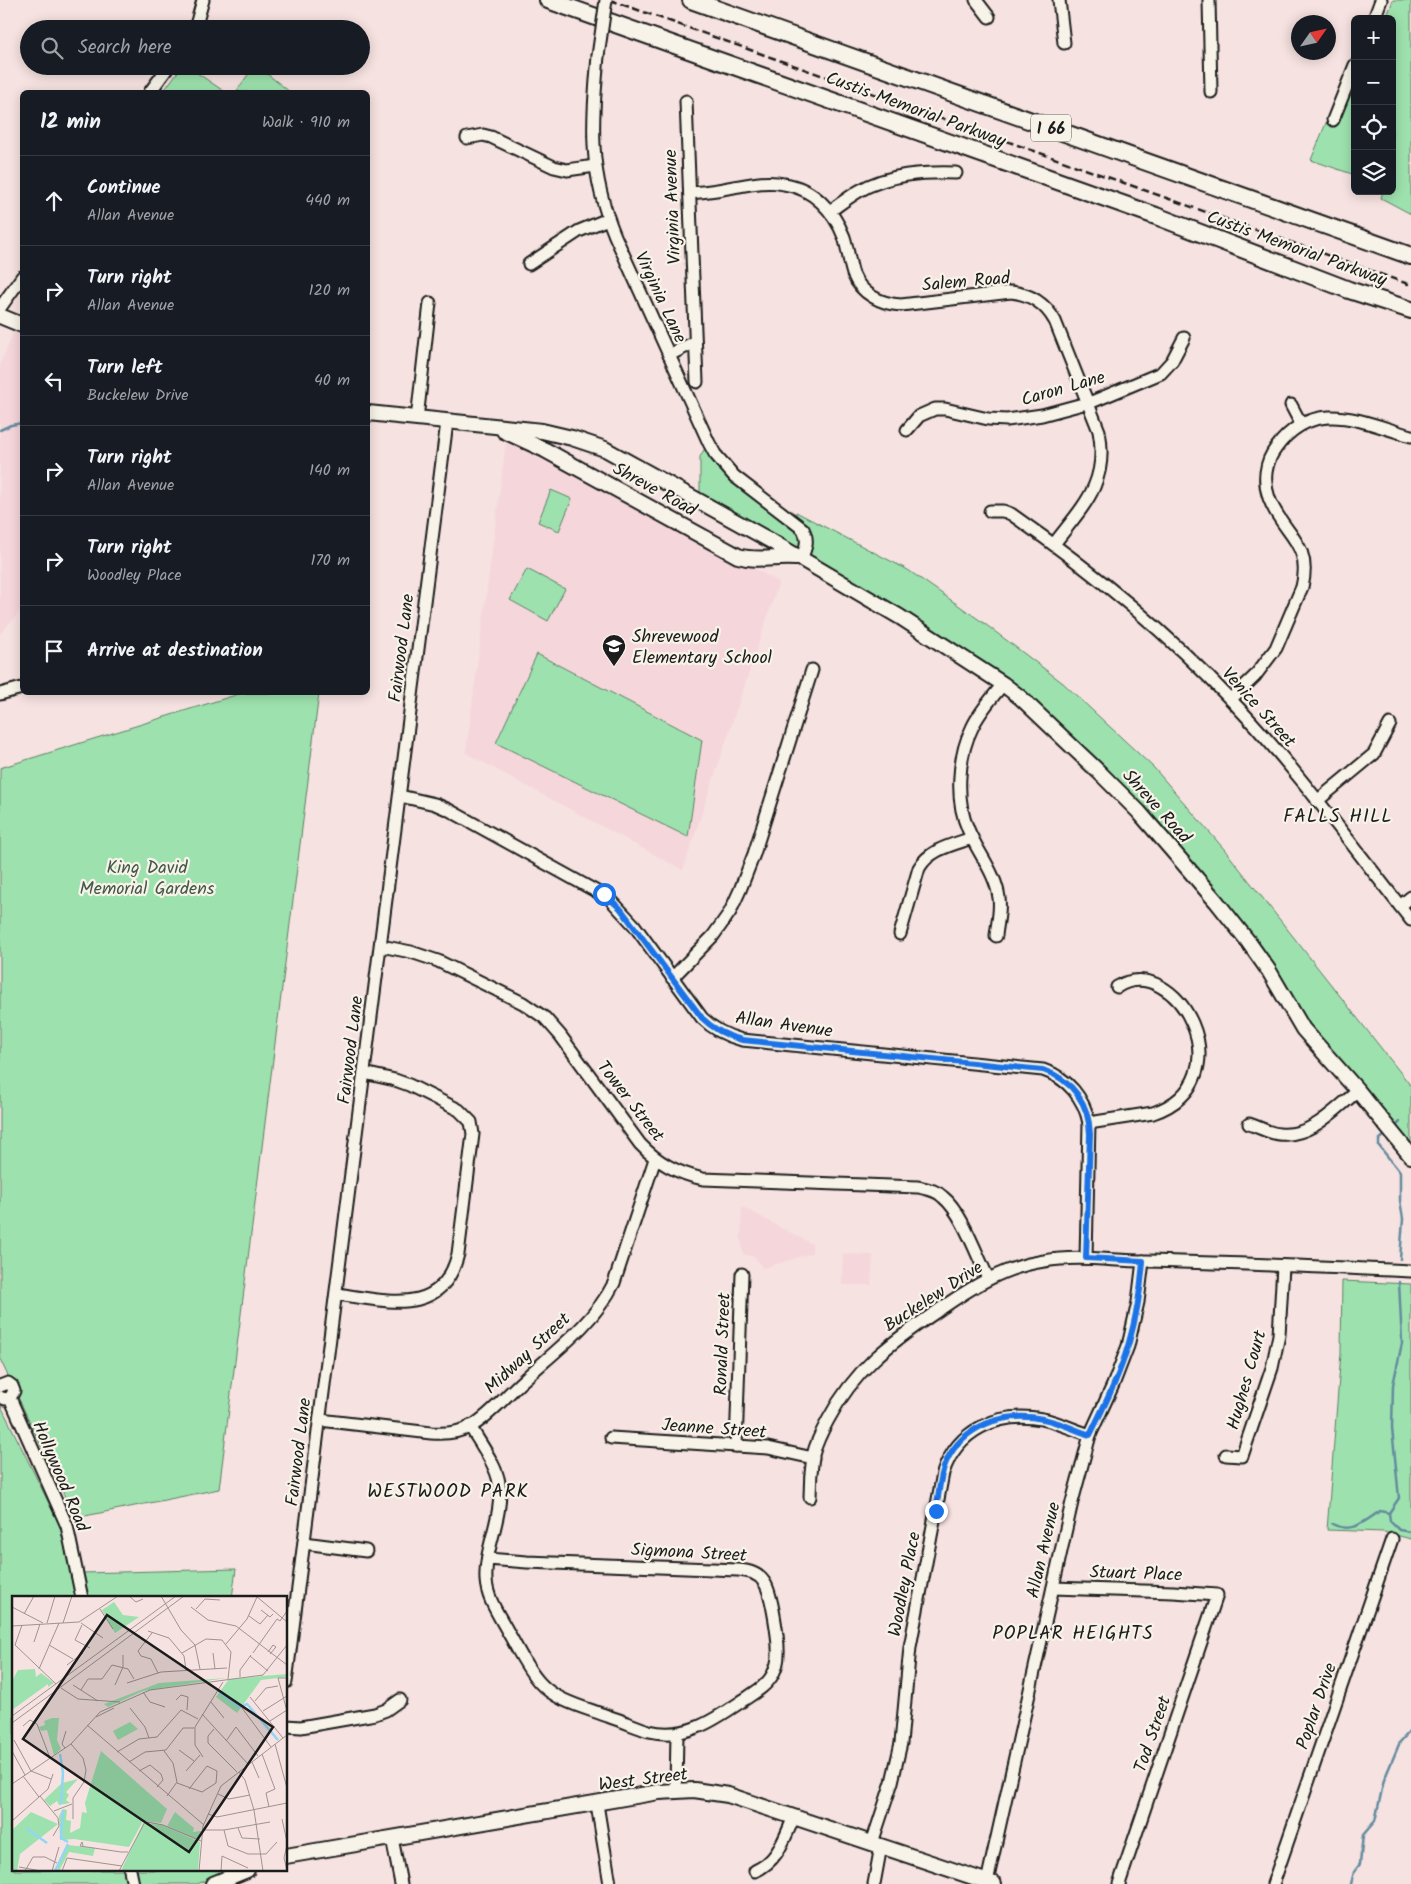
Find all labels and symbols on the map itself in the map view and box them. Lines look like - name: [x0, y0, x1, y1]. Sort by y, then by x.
- north arrow: [1291, 15, 1336, 60]
- street label: Custis Memorial Parkway: [821, 64, 1010, 157]
- road number: I 66: [1031, 115, 1071, 142]
- street label: Virginia Avenue: [657, 149, 690, 265]
- street label: Custis Memorial Parkway: [1202, 203, 1391, 296]
- street label: Virginia Lane: [626, 247, 694, 348]
- street label: Salem Road: [921, 264, 1012, 301]
- street label: Caron Lane: [1018, 364, 1109, 415]
- street label: Shreve Road: [607, 455, 703, 526]
- street label: Fairwood Lane: [381, 592, 424, 704]
- place label: Shrevewood Elementary School: [632, 623, 773, 673]
- school or university icon: Shrevewood Elementary School: [601, 633, 627, 667]
- street label: Venice Street: [1213, 661, 1303, 756]
- street label: Shreve Road: [1114, 763, 1198, 852]
- district label: FALLS HILL: [1283, 802, 1393, 832]
- park label: King David Memorial Gardens: [80, 854, 215, 904]
- route start: [593, 883, 616, 906]
- street label: Fairwood Lane: [330, 994, 373, 1106]
- street label: Allan Avenue: [733, 1004, 834, 1047]
- street label: Tower Street: [589, 1055, 672, 1150]
- street label: Buckelew Drive: [878, 1254, 990, 1340]
- street label: Ronald Street: [707, 1291, 740, 1396]
- street label: Midway Street: [478, 1306, 579, 1402]
- street label: Hughes Court: [1219, 1326, 1276, 1434]
- street label: Fairwood Lane: [278, 1396, 321, 1508]
- street label: Jeanne Street: [660, 1411, 768, 1448]
- street label: Hollywood Road: [23, 1417, 96, 1538]
- district label: WESTWOOD PARK: [367, 1477, 529, 1507]
- street label: Allan Avenue: [1019, 1499, 1070, 1601]
- route end: [925, 1500, 948, 1523]
- street label: Woodley Place: [881, 1529, 930, 1639]
- street label: Sigmona Street: [630, 1536, 749, 1571]
- street label: Stuart Place: [1089, 1558, 1183, 1591]
- inset map: [12, 1596, 288, 1872]
- district label: POPLAR HEIGHTS: [992, 1619, 1154, 1649]
- street label: Poplar Drive: [1289, 1659, 1346, 1754]
- street label: Tod Street: [1127, 1691, 1180, 1777]
- street label: West Street: [597, 1761, 690, 1800]

